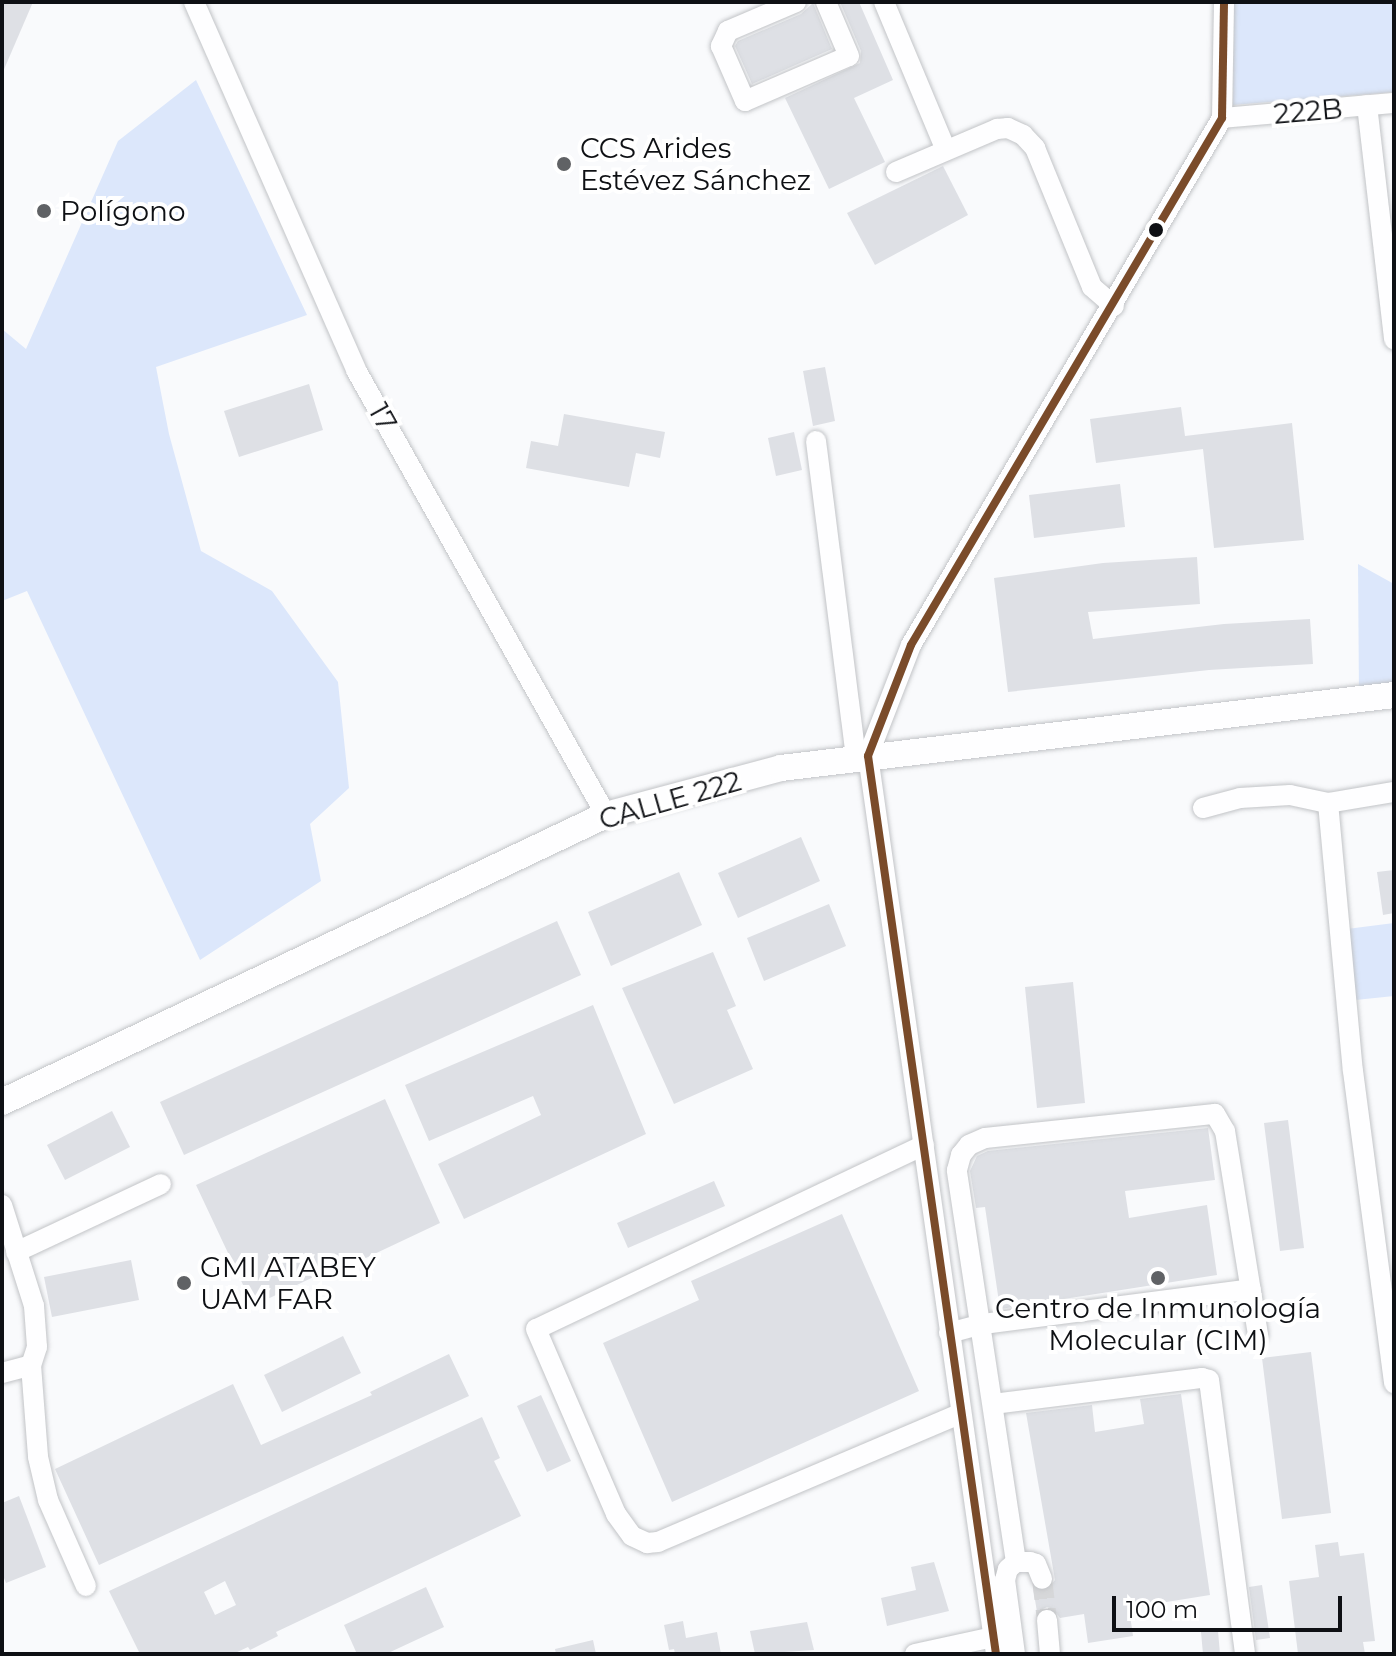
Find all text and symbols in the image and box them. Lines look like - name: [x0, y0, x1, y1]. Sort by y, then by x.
- street label: 222B: [1272, 91, 1344, 131]
- place label: CCS Arides Estévez Sánchez: [580, 131, 811, 197]
- marker: CCS Arides Estévez Sánchez: [555, 155, 573, 173]
- place label: Polígono: [60, 194, 186, 228]
- marker: Polígono: [35, 202, 53, 220]
- unlabelled marker: [1148, 222, 1164, 238]
- street label: 17: [362, 397, 404, 437]
- street label: CALLE 222: [595, 764, 745, 836]
- place label: GMI ATABEY UAM FAR: [200, 1250, 376, 1316]
- marker: Centro de Inmunología Molecular (CIM): [1149, 1269, 1167, 1287]
- marker: GMI ATABEY UAM FAR: [175, 1274, 193, 1292]
- place label: Centro de Inmunología Molecular (CIM): [995, 1291, 1321, 1357]
- scale bar: [1116, 1580, 1346, 1630]
- text: 100 m: [1126, 1595, 1198, 1624]

